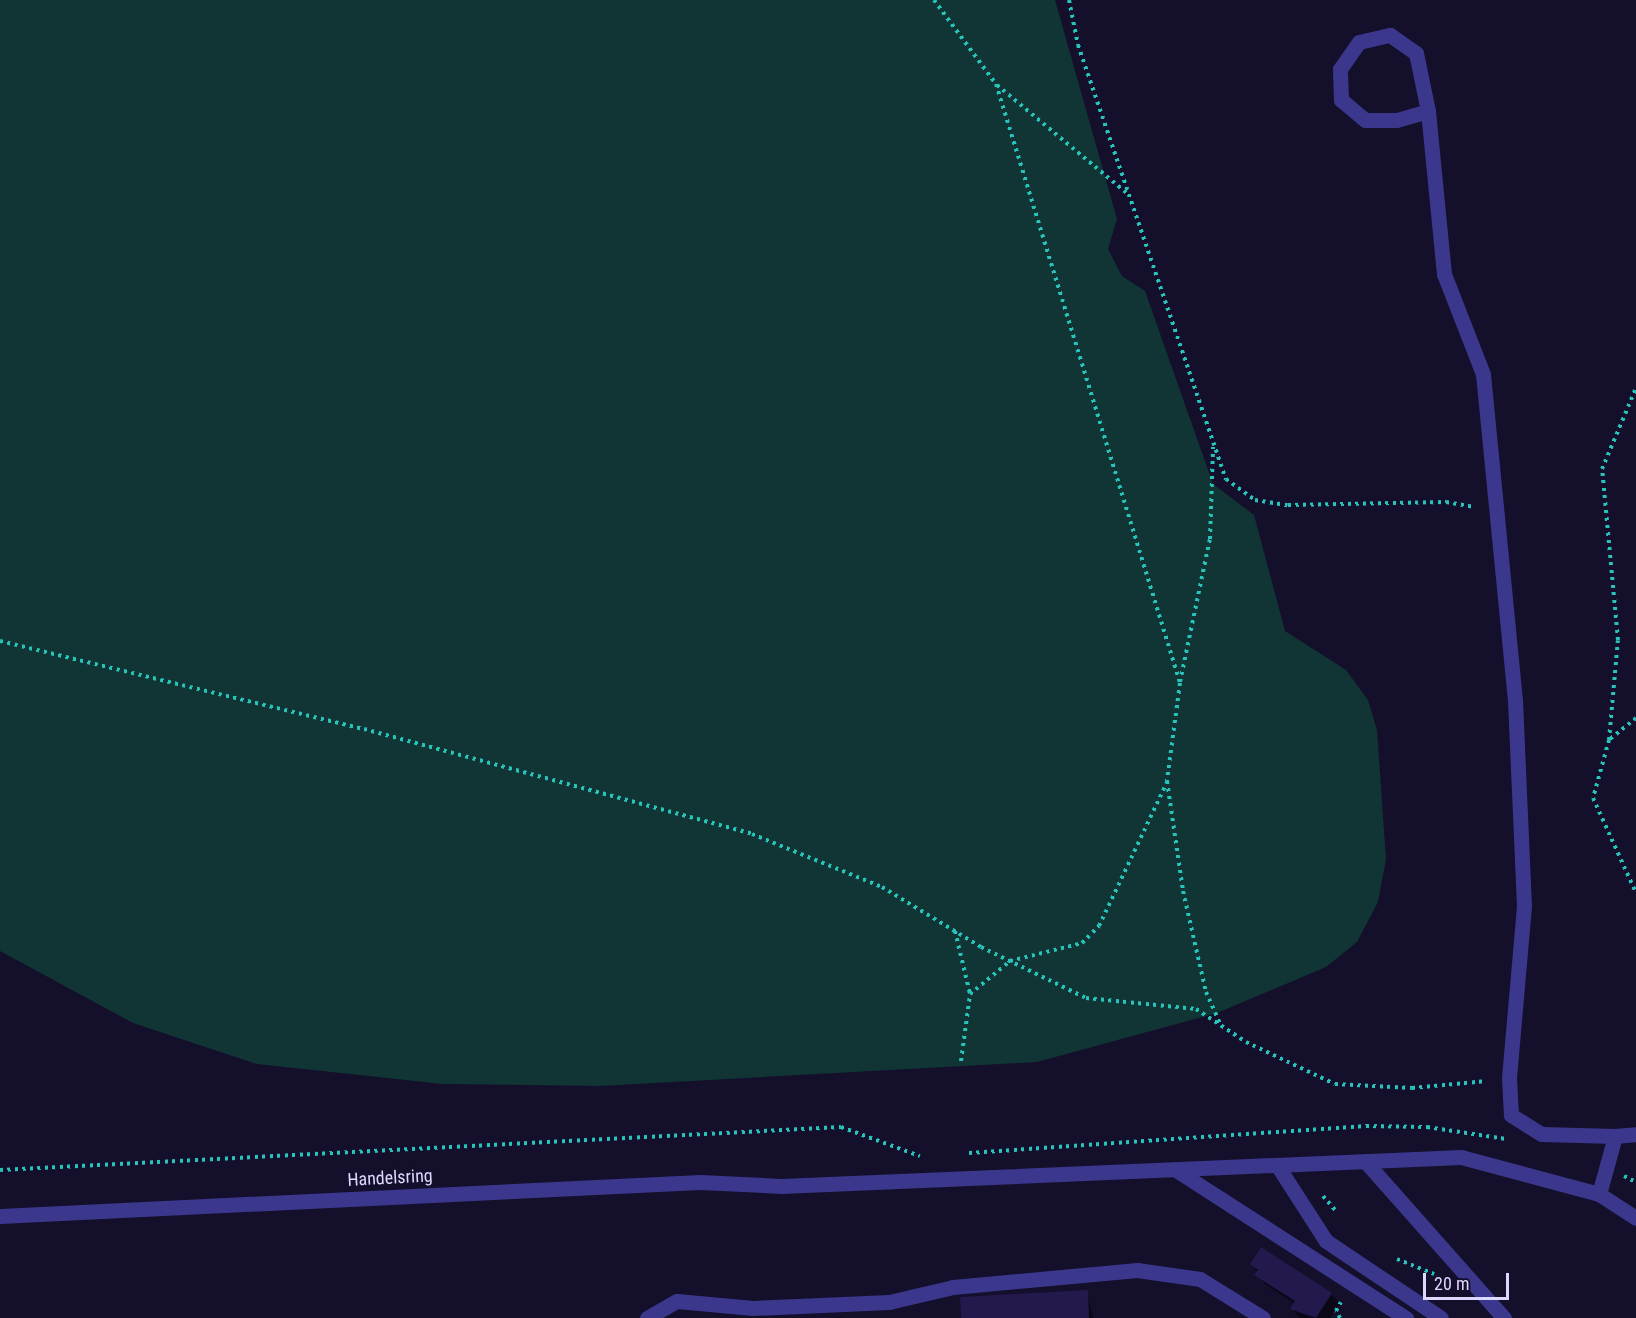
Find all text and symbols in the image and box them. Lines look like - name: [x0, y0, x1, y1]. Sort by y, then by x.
- street label: Handelsring: [347, 1165, 433, 1191]
- scale bar: [1426, 1261, 1512, 1299]
- text: 20 m: [1434, 1273, 1469, 1294]

